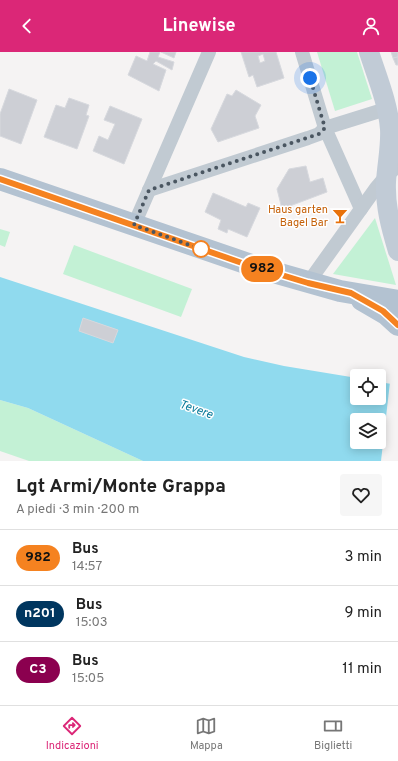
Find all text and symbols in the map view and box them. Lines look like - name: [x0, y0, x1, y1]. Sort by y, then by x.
- icon: back: [16, 15, 38, 37]
- text: Linewise: [162, 15, 236, 38]
- icon: person: [360, 15, 382, 37]
- your location: [300, 68, 320, 88]
- place label: Haus garten Bagel Bar: [268, 203, 329, 230]
- bar icon: Haus garten Bagel Bar: [331, 207, 349, 225]
- unlabelled marker: [192, 240, 210, 258]
- line badge: 982: [239, 256, 285, 282]
- text: 982: [249, 260, 275, 277]
- map controls: [350, 369, 386, 449]
- button: locate: [350, 369, 386, 405]
- water label: Tevere: [177, 397, 216, 423]
- button: layers: [350, 413, 386, 449]
- button: heart: [340, 474, 382, 516]
- text: Lgt Armi/Monte Grappa: [16, 475, 226, 499]
- text: A piedi · 3 min · 200 m: [16, 502, 139, 518]
- text: Bus: [72, 540, 99, 559]
- text: 3 min: [344, 548, 382, 567]
- text: 982: [25, 549, 51, 566]
- text: 14:57: [72, 559, 102, 575]
- text: Bus: [76, 596, 102, 615]
- text: 9 min: [345, 604, 382, 623]
- text: n201: [24, 605, 56, 622]
- text: 15:03: [76, 615, 108, 631]
- text: Bus: [72, 652, 99, 671]
- text: 11 min: [342, 660, 382, 679]
- text: C3: [29, 661, 47, 678]
- text: 15:05: [72, 671, 104, 687]
- tab: Indicazioni: [46, 715, 99, 753]
- tab: Mappa: [190, 715, 223, 753]
- tab: Biglietti: [314, 715, 352, 753]

